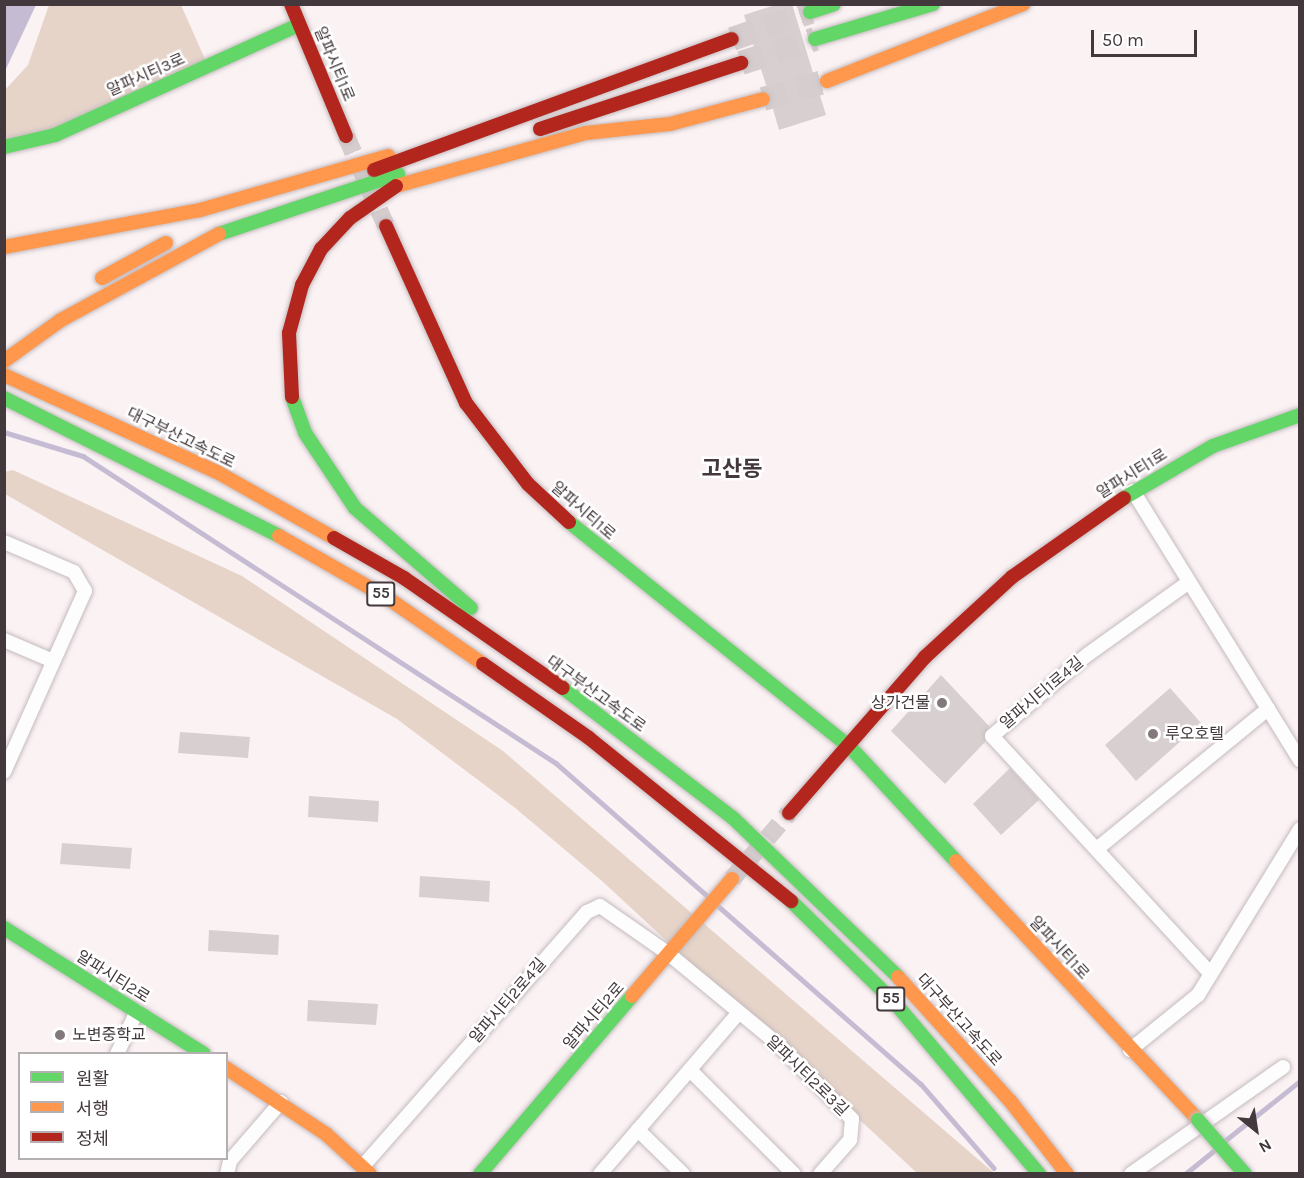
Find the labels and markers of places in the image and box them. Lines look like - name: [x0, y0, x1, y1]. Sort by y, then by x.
- place label: 상가건물: [871, 693, 930, 713]
- marker: 상가건물: [935, 696, 949, 710]
- place label: 루오호텔: [1165, 724, 1224, 744]
- marker: 루오호텔: [1146, 727, 1160, 741]
- place label: 노변중학교: [72, 1025, 146, 1045]
- marker: 노변중학교: [53, 1028, 67, 1042]

